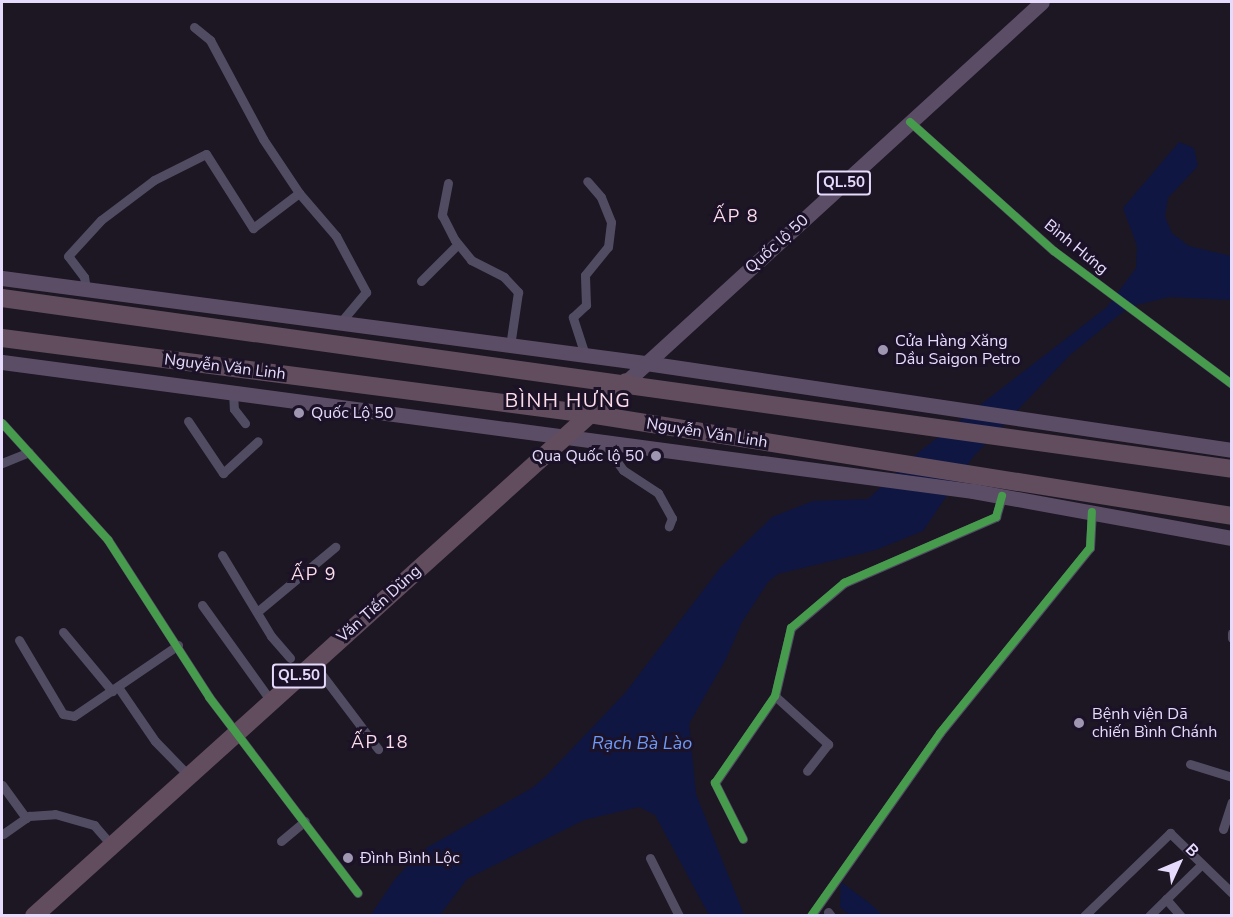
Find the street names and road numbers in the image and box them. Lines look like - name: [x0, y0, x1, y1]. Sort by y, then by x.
- road number: QL.50: [816, 171, 872, 195]
- street label: Quốc lộ 50: [741, 211, 813, 277]
- street label: Bình Hưng: [1040, 215, 1112, 279]
- street label: Nguyễn Văn Linh: [163, 350, 287, 384]
- street label: Nguyễn Văn Linh: [645, 414, 769, 452]
- street label: Văn Tiến Dũng: [333, 561, 425, 647]
- road number: QL.50: [270, 664, 328, 688]

